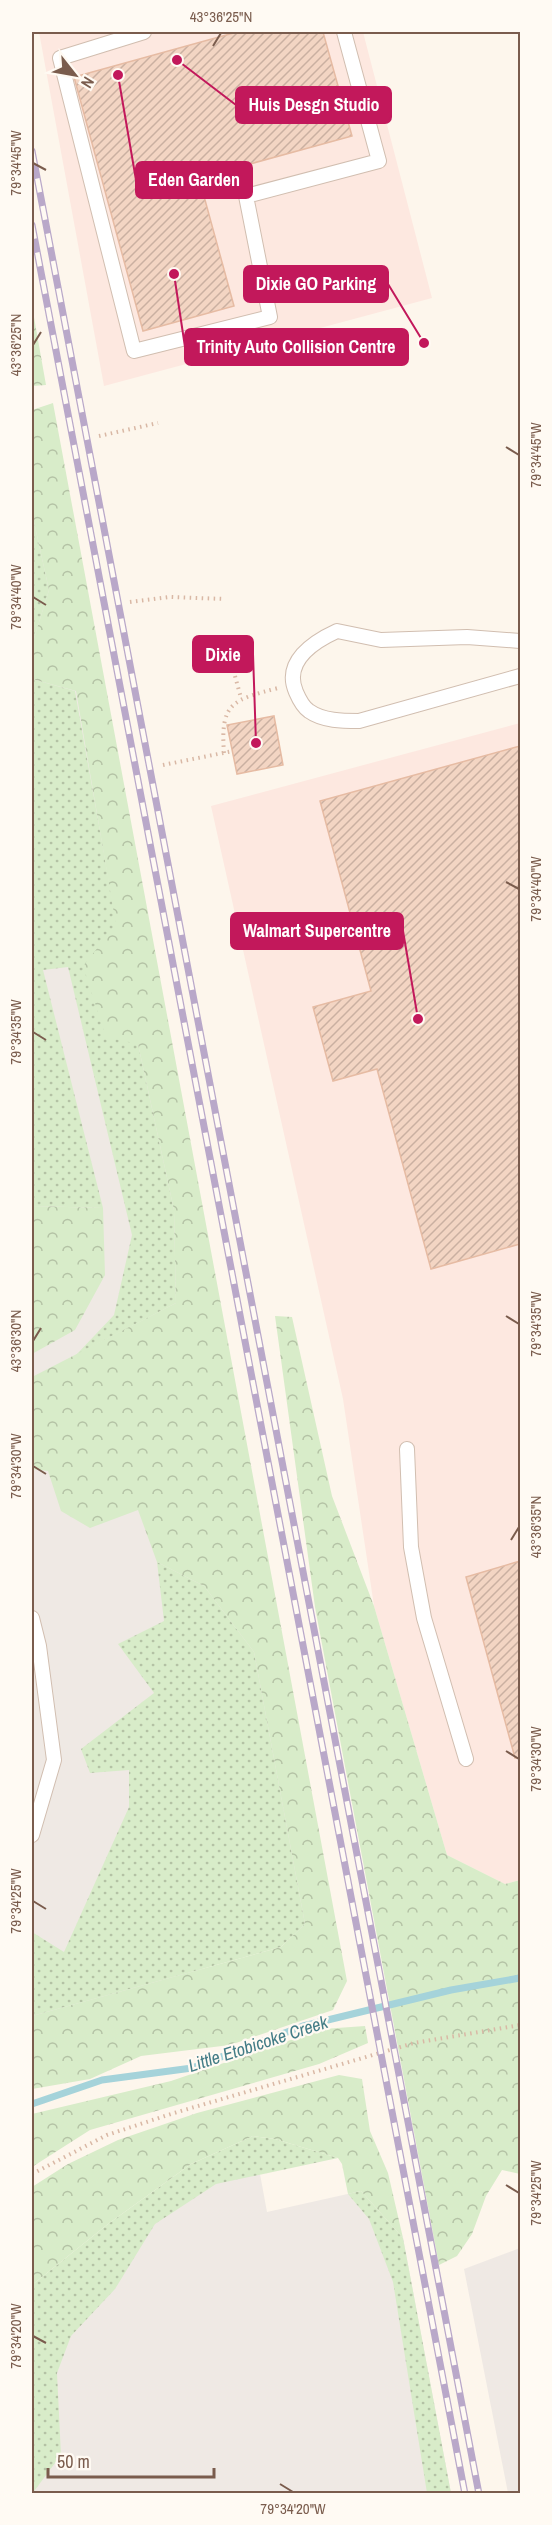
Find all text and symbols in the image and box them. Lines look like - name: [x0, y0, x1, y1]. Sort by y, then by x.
- text: 43°36'25"N: [190, 6, 252, 27]
- north arrow: [45, 45, 105, 105]
- text: N: [76, 73, 100, 92]
- callout: Huis Desgn Studio: [236, 87, 391, 123]
- text: Huis Desgn Studio: [248, 92, 380, 117]
- text: 79°34'45"W: [5, 130, 26, 196]
- callout: Eden Garden: [136, 162, 252, 198]
- text: Eden Garden: [148, 167, 240, 192]
- callout: Dixie GO Parking: [244, 266, 388, 302]
- text: Dixie GO Parking: [256, 271, 376, 296]
- text: 43°36'25"N: [5, 314, 26, 376]
- callout: Trinity Auto Collision Centre: [185, 329, 408, 365]
- text: Trinity Auto Collision Centre: [197, 334, 395, 359]
- text: 79°34'45"W: [525, 422, 546, 488]
- text: 79°34'40"W: [5, 564, 26, 630]
- callout: Dixie: [193, 636, 253, 672]
- text: Dixie: [205, 642, 241, 667]
- text: 79°34'40"W: [525, 856, 546, 922]
- callout: Walmart Supercentre: [231, 913, 403, 949]
- text: Walmart Supercentre: [243, 918, 391, 943]
- text: 79°34'35"W: [5, 999, 26, 1065]
- text: 79°34'35"W: [525, 1291, 546, 1357]
- text: 43°36'30"N: [5, 1310, 26, 1372]
- text: 79°34'30"W: [5, 1433, 26, 1499]
- text: 43°36'35"N: [525, 1496, 546, 1558]
- text: 79°34'30"W: [525, 1726, 546, 1792]
- text: 79°34'25"W: [5, 1868, 26, 1934]
- water label: Little Etobicoke Creek: [185, 2009, 331, 2078]
- text: 79°34'25"W: [525, 2160, 546, 2226]
- text: 79°34'20"W: [5, 2303, 26, 2369]
- scale bar: [48, 2441, 214, 2479]
- text: 50 m: [57, 2449, 90, 2474]
- text: 79°34'20"W: [260, 2498, 326, 2519]

